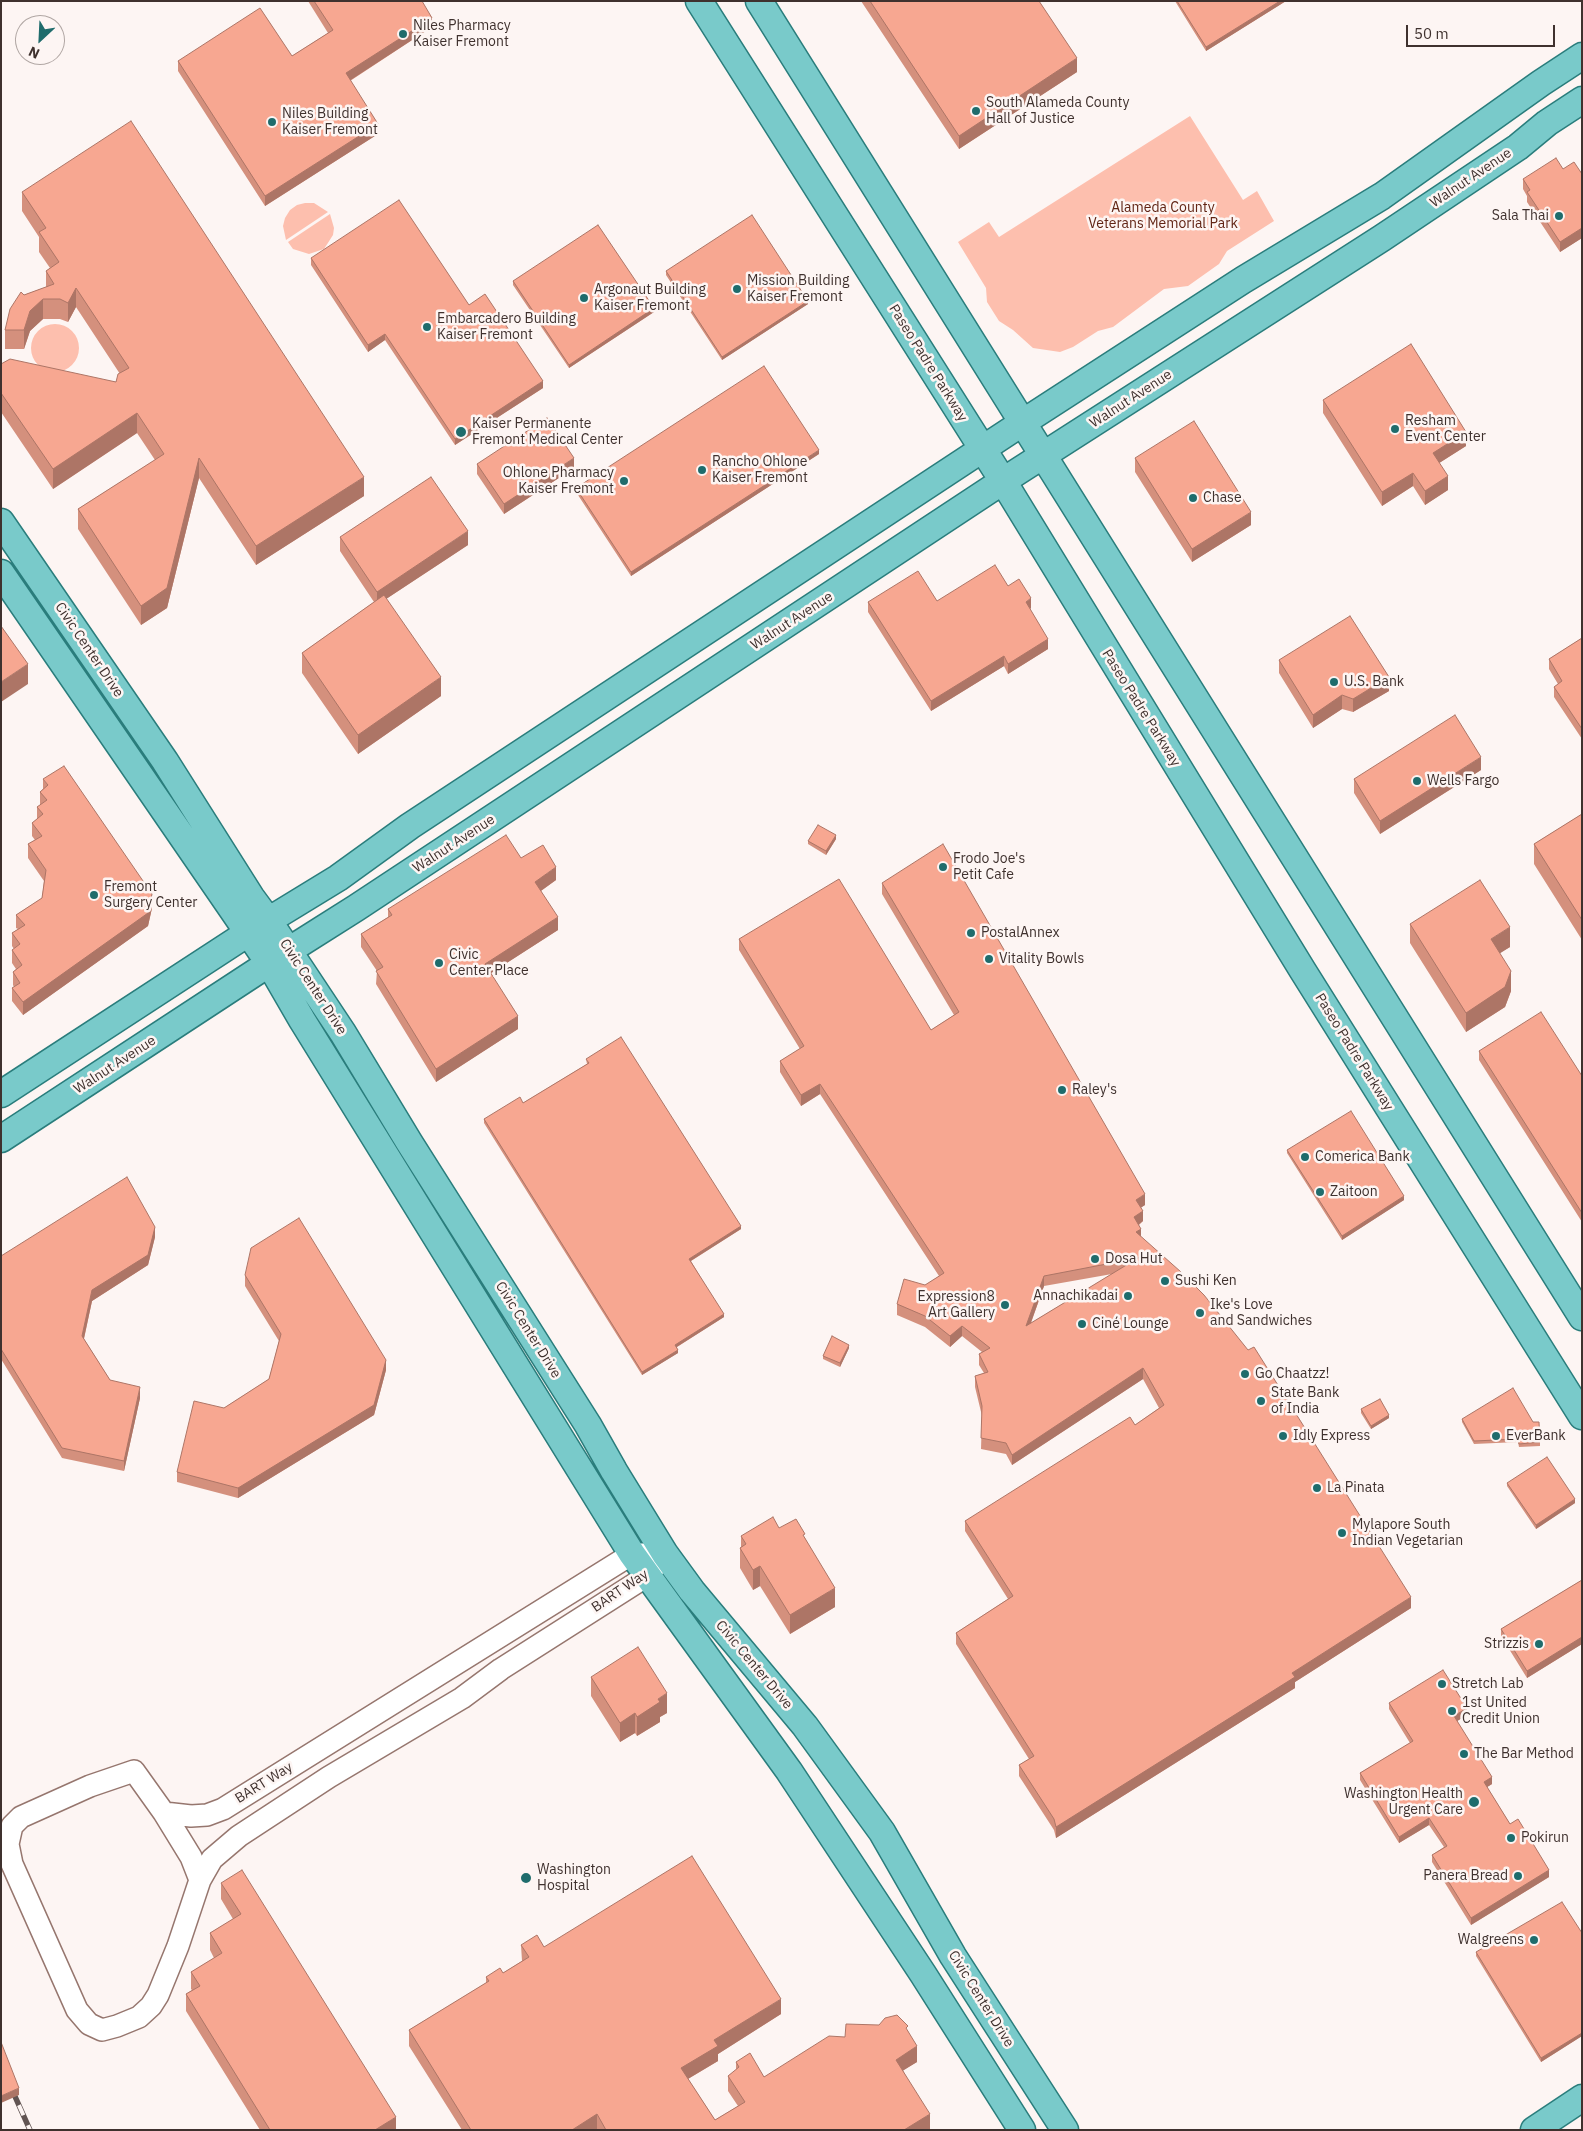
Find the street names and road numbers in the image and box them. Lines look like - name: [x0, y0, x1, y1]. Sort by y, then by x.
- street label: Walnut Avenue: [1427, 145, 1515, 211]
- street label: Paseo Padre Parkway: [885, 301, 971, 425]
- street label: Walnut Avenue: [1087, 366, 1175, 432]
- street label: Walnut Avenue: [748, 588, 836, 654]
- street label: Civic Center Drive: [51, 599, 127, 701]
- street label: Paseo Padre Parkway: [1098, 646, 1184, 770]
- street label: Walnut Avenue: [410, 811, 498, 877]
- street label: Civic Center Drive: [276, 936, 350, 1038]
- street label: Paseo Padre Parkway: [1311, 990, 1397, 1114]
- street label: Walnut Avenue: [71, 1032, 159, 1098]
- street label: Civic Center Drive: [492, 1279, 564, 1381]
- street label: BART Way: [589, 1566, 651, 1616]
- street label: Civic Center Drive: [712, 1617, 796, 1713]
- street label: BART Way: [232, 1759, 296, 1807]
- street label: Civic Center Drive: [945, 1948, 1017, 2050]

